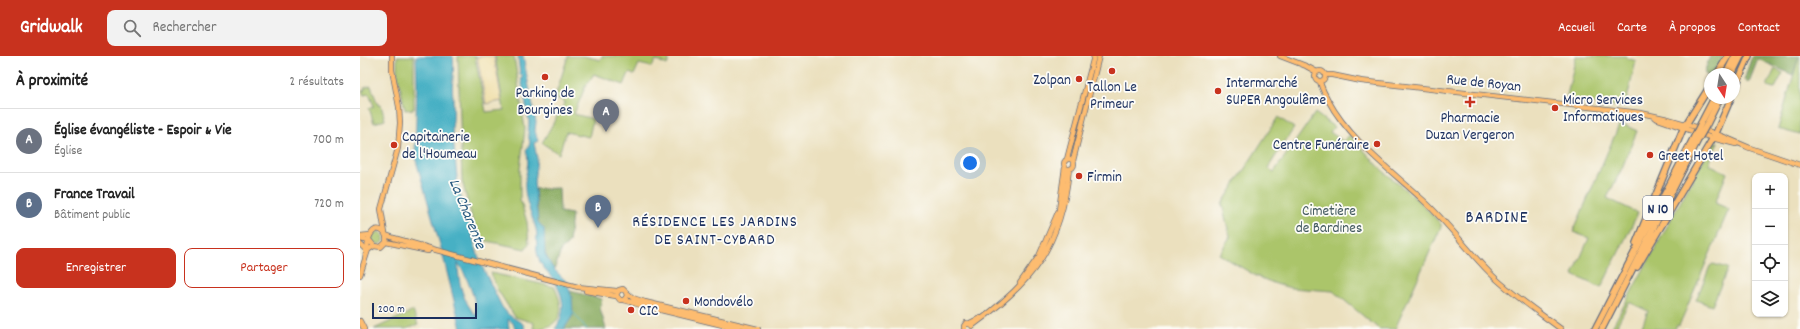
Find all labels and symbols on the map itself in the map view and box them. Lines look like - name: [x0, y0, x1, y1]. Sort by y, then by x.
- marker: Tallon Le Primeur: [1107, 66, 1117, 76]
- north arrow: [1704, 68, 1740, 104]
- street label: Rue de Royan: [1445, 69, 1522, 99]
- place label: Zolpan: [1033, 70, 1071, 92]
- marker: Parking de Bourgines: [540, 72, 550, 82]
- place label: Intermarché SUPER Angoulême: [1226, 73, 1326, 112]
- marker: Zolpan: [1074, 74, 1084, 84]
- place label: Tallon Le Primeur: [1087, 77, 1137, 116]
- place label: Parking de Bourgines: [516, 83, 575, 122]
- marker: Intermarché SUPER Angoulême: [1213, 86, 1223, 96]
- place label: Micro Services Informatiques: [1563, 90, 1644, 129]
- marker: Pharmacie Duzan Vergeron: [1465, 97, 1475, 107]
- pin: A: [593, 99, 619, 132]
- marker: Micro Services Informatiques: [1550, 103, 1560, 113]
- place label: Pharmacie Duzan Vergeron: [1425, 108, 1515, 147]
- place label: Capitainerie de l'Houmeau: [402, 127, 477, 166]
- place label: Centre Funéraire: [1273, 135, 1369, 157]
- marker: Centre Funéraire: [1372, 139, 1382, 149]
- marker: Capitainerie de l'Houmeau: [389, 140, 399, 150]
- place label: Greet Hotel: [1658, 146, 1724, 168]
- marker: Greet Hotel: [1645, 150, 1655, 160]
- your location: [960, 153, 980, 173]
- place label: Firmin: [1087, 167, 1122, 189]
- marker: Firmin: [1074, 171, 1084, 181]
- water label: La Charente: [442, 175, 492, 253]
- pin: B: [585, 195, 611, 228]
- road number: N 10: [1643, 196, 1673, 220]
- park label: Cimetière de Bardines: [1296, 201, 1362, 240]
- district label: BARDINE: [1466, 207, 1528, 231]
- district label: RÉSIDENCE LES JARDINS DE SAINT-CYBARD: [632, 211, 798, 252]
- place label: Mondovélo: [694, 292, 753, 314]
- marker: Mondovélo: [681, 296, 691, 306]
- scale bar: [372, 301, 477, 320]
- place label: CIC: [639, 301, 658, 323]
- marker: CIC: [626, 305, 636, 315]

